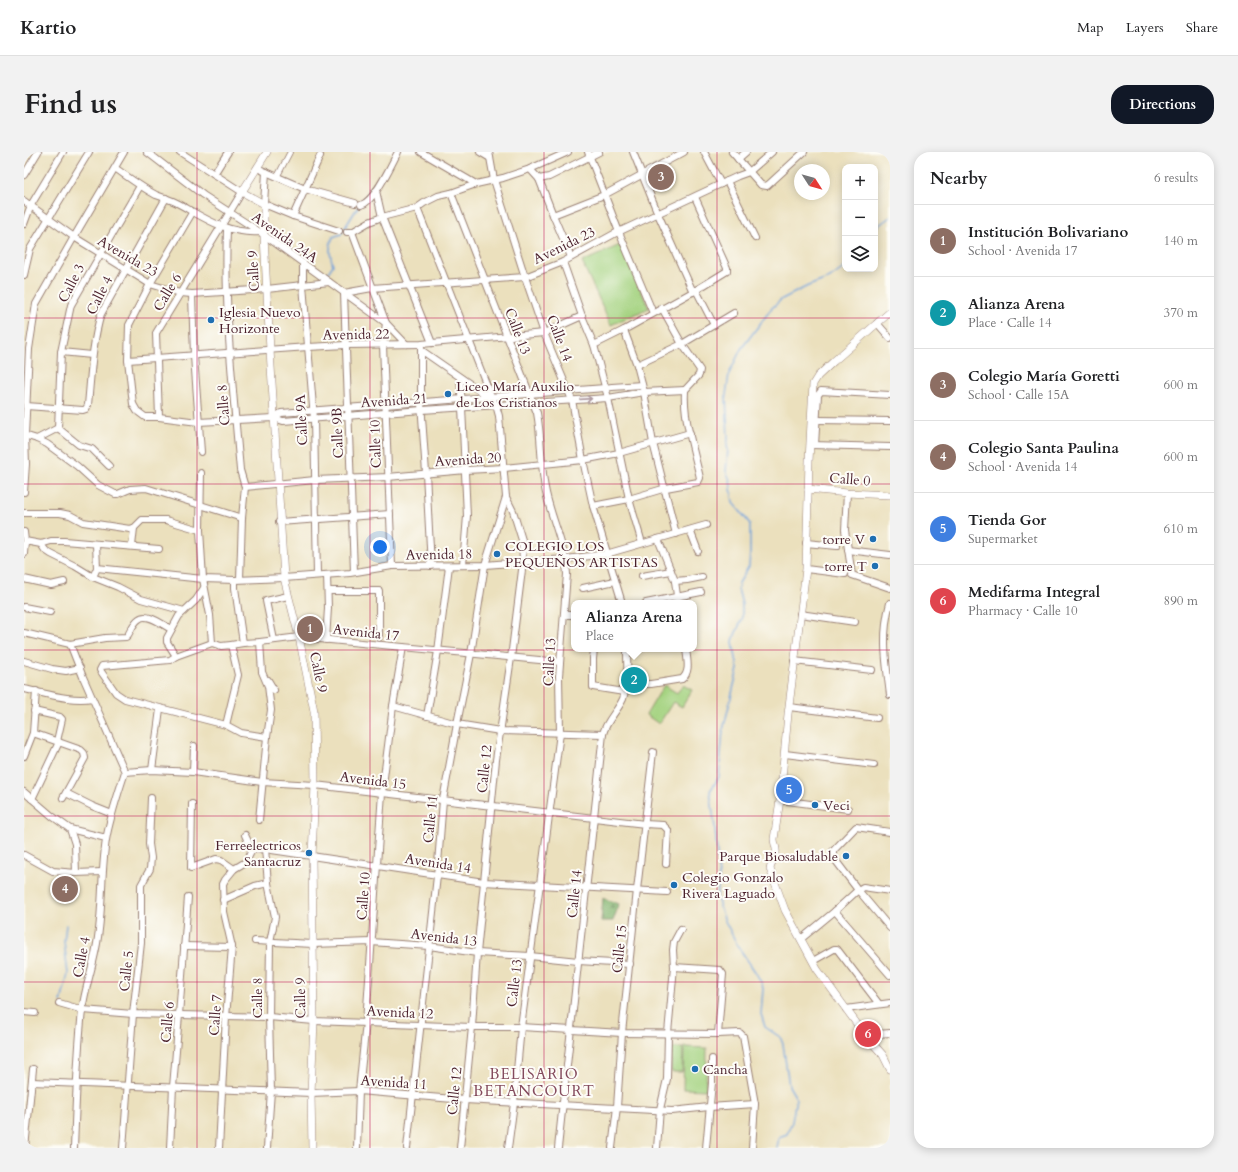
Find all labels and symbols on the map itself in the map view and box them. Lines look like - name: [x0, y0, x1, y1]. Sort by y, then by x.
- pin: 3: [648, 162, 674, 192]
- north arrow: [794, 164, 830, 200]
- street label: Avenida 24A: [248, 208, 322, 267]
- street label: Avenida 23: [530, 222, 598, 269]
- street label: Avenida 23: [94, 231, 161, 281]
- street label: Calle 9: [243, 250, 264, 292]
- street label: Calle 3: [54, 261, 89, 306]
- street label: Calle 6: [149, 270, 186, 315]
- street label: Calle 4: [82, 273, 117, 318]
- place label: Iglesia Nuevo Horizonte: [219, 303, 301, 338]
- street label: Calle 13: [500, 305, 535, 357]
- street label: Calle 14: [542, 312, 577, 364]
- marker: Iglesia Nuevo Horizonte: [206, 315, 216, 325]
- street label: Avenida 22: [322, 324, 390, 345]
- place label: Liceo María Auxilio de Los Cristianos: [456, 377, 575, 412]
- street label: Calle 8: [213, 384, 234, 426]
- street label: Avenida 21: [360, 389, 428, 412]
- marker: Liceo María Auxilio de Los Cristianos: [443, 389, 453, 399]
- street label: Calle 9A: [291, 394, 312, 446]
- one-way arrow: [579, 396, 592, 403]
- street label: Calle 9B: [327, 407, 348, 459]
- street label: Calle 10: [365, 419, 386, 468]
- street label: Avenida 20: [434, 448, 502, 471]
- street label: Calle 0: [829, 469, 871, 490]
- place label: torre V: [822, 530, 866, 549]
- marker: torre V: [868, 534, 878, 544]
- your location: [370, 537, 390, 557]
- place label: COLEGIO LOS PEQUEÑOS ARTISTAS: [505, 537, 658, 572]
- street label: Avenida 18: [405, 544, 473, 565]
- marker: COLEGIO LOS PEQUEÑOS ARTISTAS: [492, 549, 502, 559]
- place label: torre T: [824, 557, 867, 576]
- marker: torre T: [870, 561, 880, 571]
- pin: 1: [297, 614, 323, 644]
- street label: Avenida 17: [332, 620, 400, 645]
- street label: Calle 13: [539, 637, 560, 687]
- street label: Calle 9: [305, 650, 332, 694]
- pin: 2: [621, 665, 647, 695]
- street label: Calle 12: [473, 744, 496, 794]
- street label: Avenida 15: [339, 767, 407, 794]
- pin: 5: [776, 775, 802, 805]
- street label: Calle 11: [419, 794, 442, 844]
- place label: Veci: [823, 796, 850, 815]
- marker: Veci: [810, 800, 820, 810]
- place label: Ferreelectricos Santacruz: [215, 836, 302, 871]
- place label: Parque Biosaludable: [719, 847, 838, 866]
- marker: Ferreelectricos Santacruz: [304, 848, 314, 858]
- street label: Avenida 14: [403, 849, 472, 878]
- marker: Parque Biosaludable: [841, 851, 851, 861]
- place label: Colegio Gonzalo Rivera Laguado: [682, 868, 784, 903]
- street label: Calle 14: [563, 869, 586, 919]
- street label: Calle 10: [352, 871, 375, 921]
- pin: 4: [52, 874, 78, 904]
- marker: Colegio Gonzalo Rivera Laguado: [669, 880, 679, 890]
- street label: Avenida 13: [410, 924, 478, 951]
- street label: Calle 15: [608, 924, 631, 974]
- street label: Calle 4: [68, 935, 95, 979]
- street label: Calle 5: [115, 950, 138, 993]
- street label: Calle 13: [502, 958, 527, 1008]
- street label: Calle 8: [248, 977, 267, 1019]
- street label: Calle 9: [291, 977, 310, 1019]
- street label: Calle 7: [205, 994, 226, 1036]
- street label: Calle 6: [156, 1001, 179, 1043]
- street label: Avenida 12: [366, 1001, 434, 1024]
- pin: 6: [855, 1019, 881, 1049]
- place label: Cancha: [703, 1060, 748, 1079]
- district label: BELISARIO BETANCOURT: [473, 1064, 595, 1101]
- marker: Cancha: [690, 1064, 700, 1074]
- street label: Calle 12: [443, 1066, 466, 1116]
- street label: Avenida 11: [360, 1071, 428, 1094]

